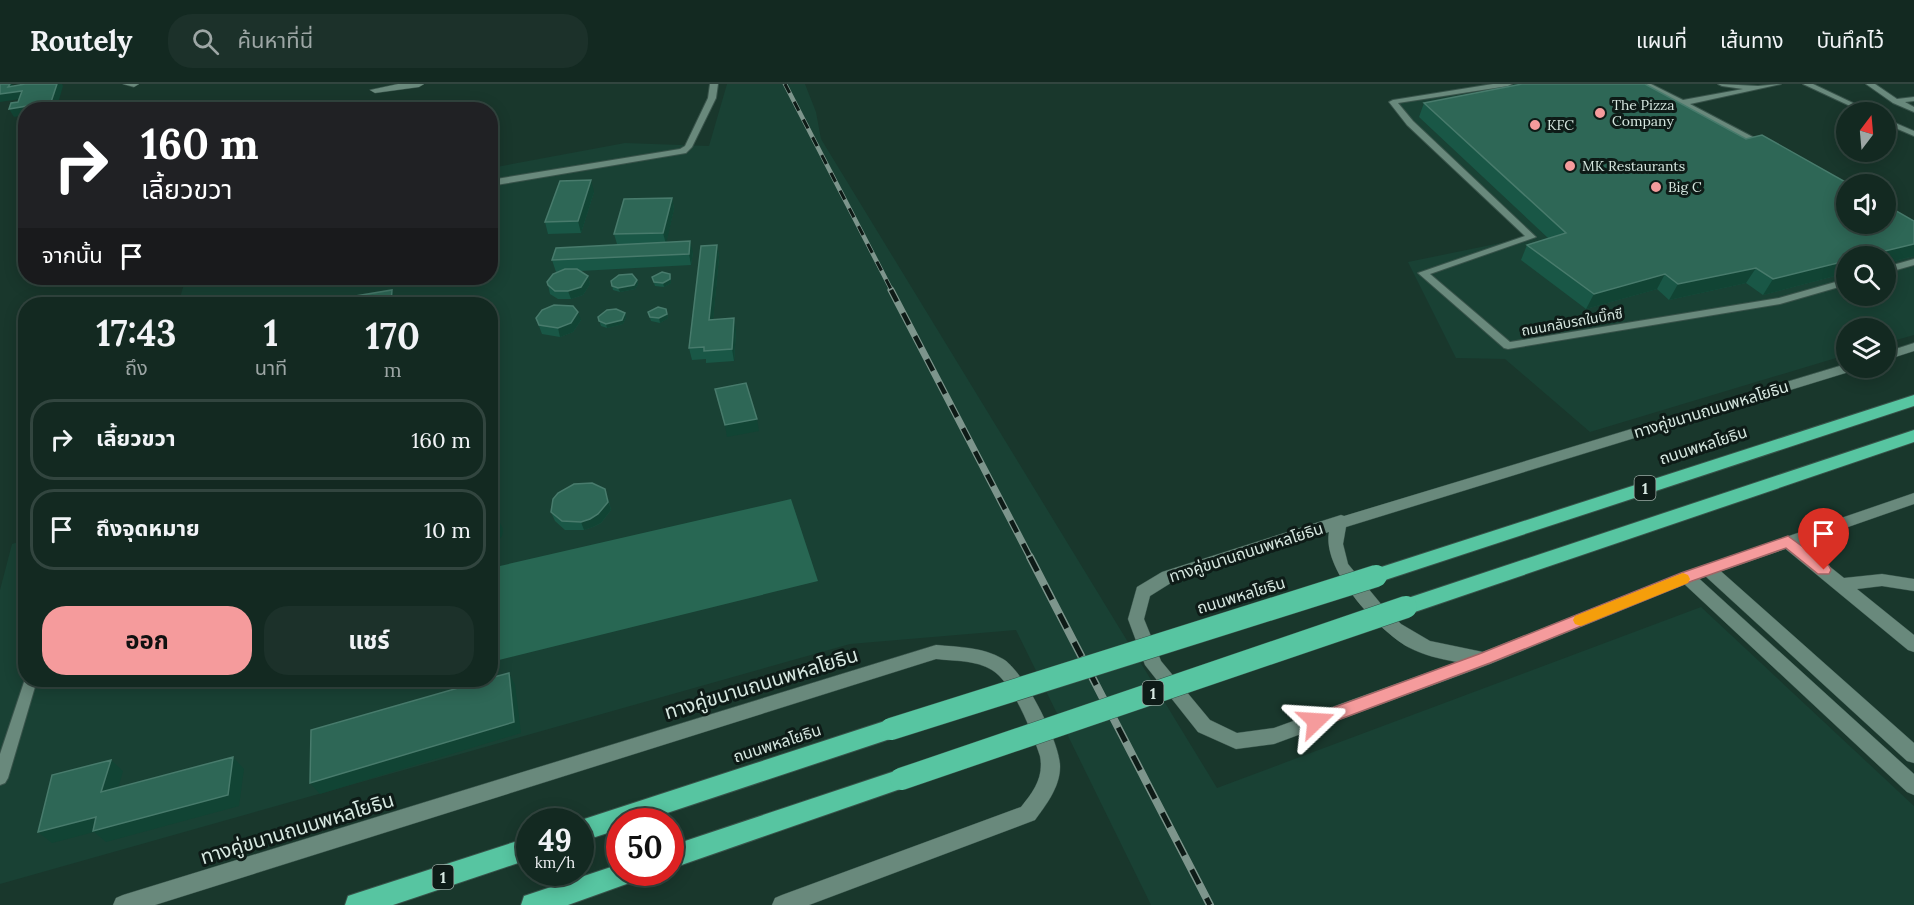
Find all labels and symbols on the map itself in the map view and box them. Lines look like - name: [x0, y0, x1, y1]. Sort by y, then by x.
- place label: The Pizza Company: [1612, 96, 1675, 130]
- north arrow: [1836, 102, 1896, 162]
- marker: The Pizza Company: [1593, 106, 1607, 120]
- place label: KFC: [1547, 116, 1574, 134]
- marker: KFC: [1528, 118, 1542, 132]
- place label: MK Restaurants: [1582, 157, 1685, 175]
- marker: MK Restaurants: [1563, 159, 1577, 173]
- place label: Big C: [1668, 178, 1702, 196]
- marker: Big C: [1649, 180, 1663, 194]
- street label: ถนนกลับรถในบิ๊กซี: [1520, 304, 1624, 340]
- street label: ทางคู่ขนานถนนพหลโยธิน: [1631, 376, 1791, 442]
- street label: ถนนพหลโยธิน: [1656, 421, 1750, 469]
- road number: 1: [1634, 476, 1656, 500]
- pin: [1798, 508, 1849, 570]
- street label: ทางคู่ขนานถนนพหลโยธิน: [1166, 518, 1326, 586]
- street label: ถนนพหลโยธิน: [1194, 572, 1288, 618]
- street label: ทางคู่ขนานถนนพหลโยธิน: [661, 642, 861, 725]
- road number: 1: [1142, 681, 1164, 705]
- position arrow: [1284, 689, 1348, 753]
- street label: ถนนพหลโยธิน: [730, 719, 824, 767]
- street label: ทางคู่ขนานถนนพหลโยธิน: [197, 787, 397, 870]
- speed limit sign: 50: [606, 808, 684, 886]
- road number: 1: [432, 865, 454, 889]

